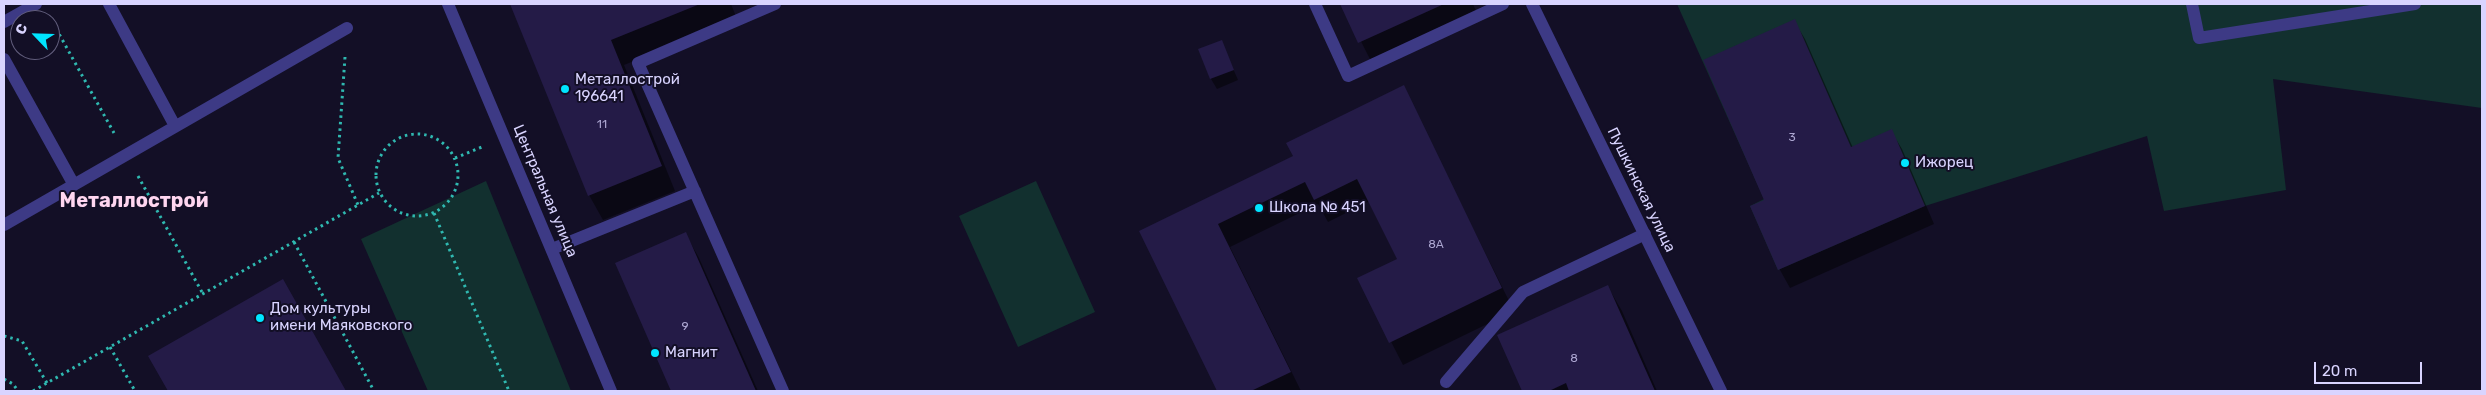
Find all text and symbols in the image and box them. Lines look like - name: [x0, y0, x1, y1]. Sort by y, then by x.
- north arrow: [10, 10, 60, 60]
- text: С: [12, 21, 32, 37]
- place label: Металлострой 196641: [575, 71, 680, 106]
- marker: Металлострой 196641: [559, 83, 571, 95]
- house number: 11: [597, 118, 607, 132]
- street label: Центральная улица: [509, 122, 581, 260]
- street label: Пушкинская улица: [1603, 125, 1679, 255]
- house number: 3: [1788, 131, 1796, 145]
- place label: Ижорец: [1915, 154, 1973, 172]
- marker: Ижорец: [1899, 157, 1911, 169]
- district label: Металлострой: [60, 189, 208, 213]
- place label: Школа № 451: [1269, 199, 1366, 217]
- marker: Школа № 451: [1253, 202, 1265, 214]
- house number: 8А: [1428, 238, 1444, 252]
- place label: Дом культуры имени Маяковского: [270, 300, 412, 335]
- marker: Дом культуры имени Маяковского: [254, 312, 266, 324]
- house number: 9: [681, 320, 689, 334]
- place label: Магнит: [665, 344, 718, 362]
- marker: Магнит: [649, 347, 661, 359]
- house number: 8: [1570, 352, 1578, 366]
- scale bar: [2316, 352, 2424, 384]
- text: 20 m: [2322, 362, 2357, 380]

